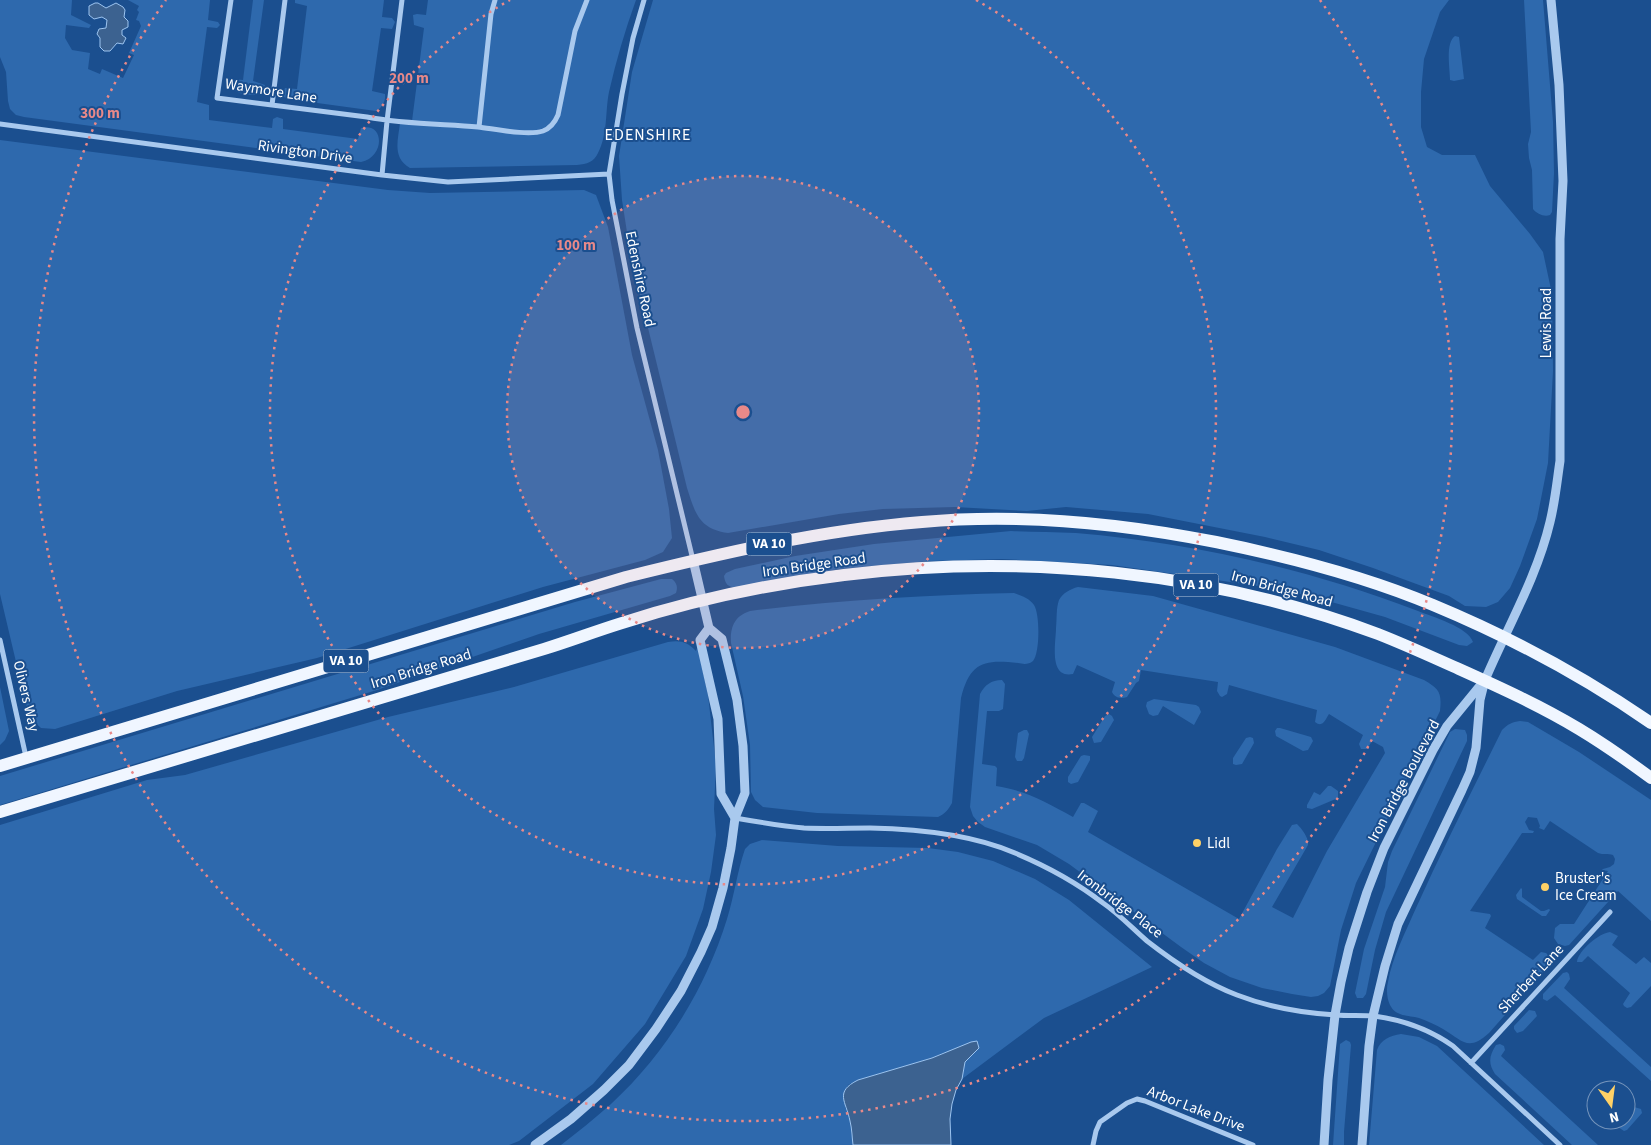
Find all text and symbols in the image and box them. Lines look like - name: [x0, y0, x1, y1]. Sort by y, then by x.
- text: 200 m: [389, 68, 429, 89]
- street label: Waymore Lane: [224, 73, 318, 109]
- text: 300 m: [80, 103, 120, 124]
- district label: EDENSHIRE: [605, 124, 691, 146]
- street label: Rivington Drive: [256, 135, 354, 169]
- street label: Edenshire Road: [620, 229, 660, 329]
- text: 100 m: [556, 235, 596, 256]
- street label: Lewis Road: [1536, 288, 1557, 358]
- centre of rings: [734, 403, 752, 421]
- road number: VA 10: [746, 532, 792, 556]
- street label: Iron Bridge Road: [761, 547, 867, 583]
- street label: Iron Bridge Road: [1229, 565, 1335, 613]
- road number: VA 10: [1174, 574, 1218, 596]
- street label: Iron Bridge Road: [368, 644, 474, 694]
- road number: VA 10: [324, 649, 368, 672]
- street label: Olivers Way: [8, 658, 44, 734]
- street label: Iron Bridge Boulevard: [1363, 716, 1445, 846]
- place label: Lidl: [1207, 833, 1230, 854]
- marker: Lidl: [1191, 837, 1203, 849]
- street label: Ironbridge Place: [1073, 865, 1167, 943]
- place label: Bruster's Ice Cream: [1555, 868, 1617, 906]
- marker: Bruster's Ice Cream: [1539, 881, 1551, 893]
- street label: Sherbert Lane: [1493, 940, 1569, 1018]
- north arrow: [1586, 1080, 1636, 1130]
- street label: Arbor Lake Drive: [1144, 1081, 1248, 1137]
- text: N: [1607, 1106, 1621, 1127]

